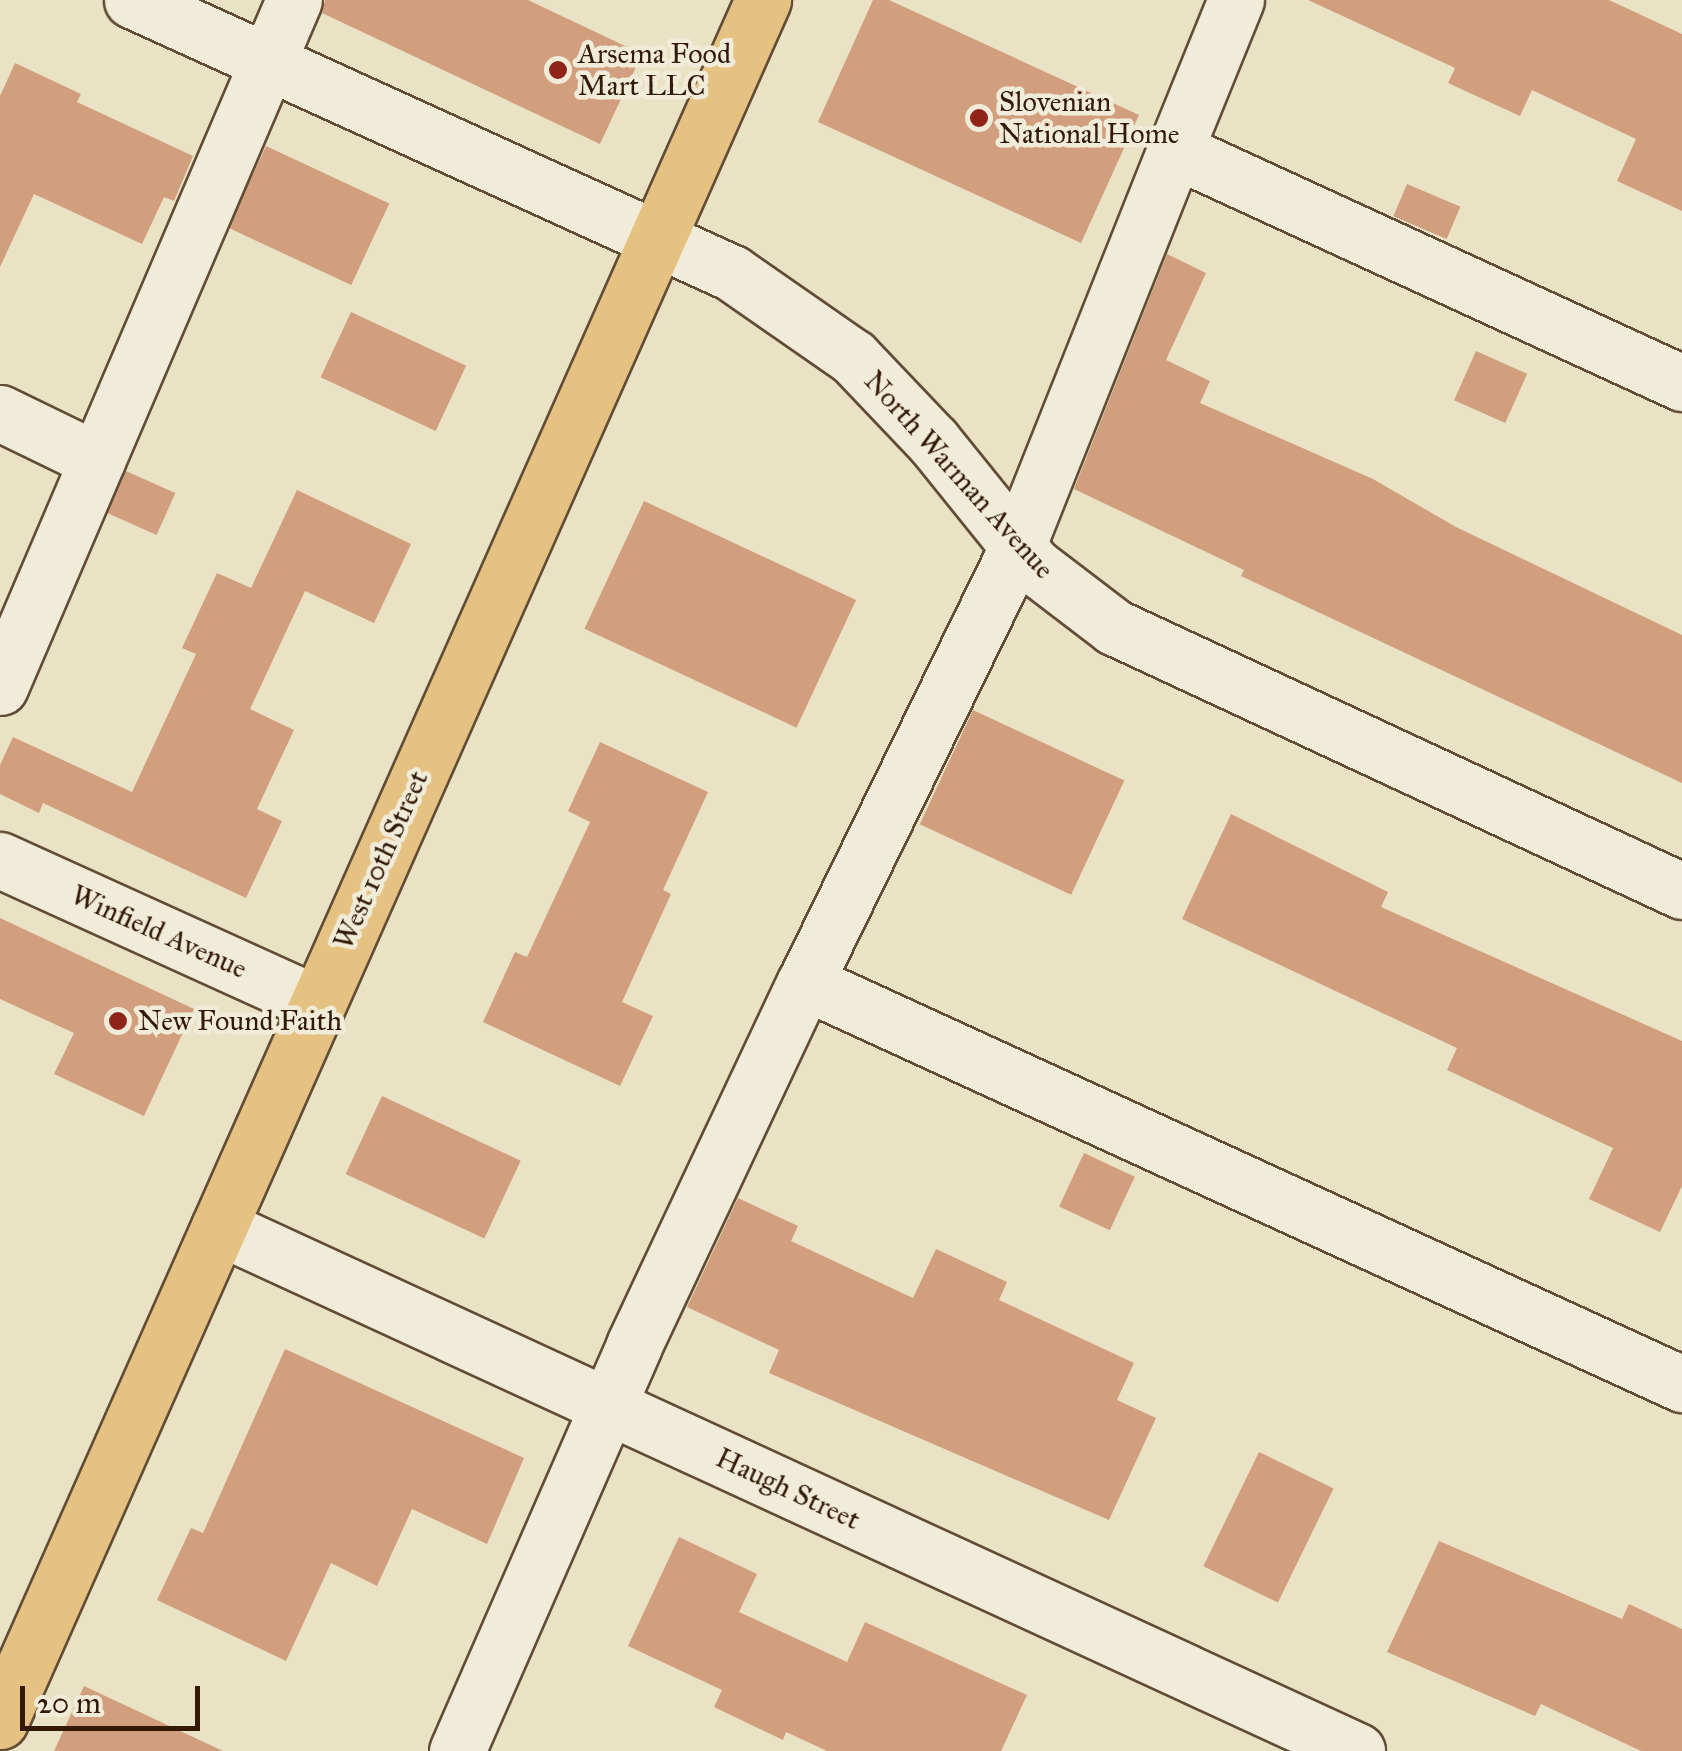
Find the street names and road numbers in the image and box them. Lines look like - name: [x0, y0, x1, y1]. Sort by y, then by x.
- street label: North Warman Avenue: [857, 364, 1061, 586]
- street label: West 10th Street: [327, 766, 435, 954]
- street label: Winfield Avenue: [66, 878, 252, 986]
- street label: Haugh Street: [711, 1441, 865, 1537]

